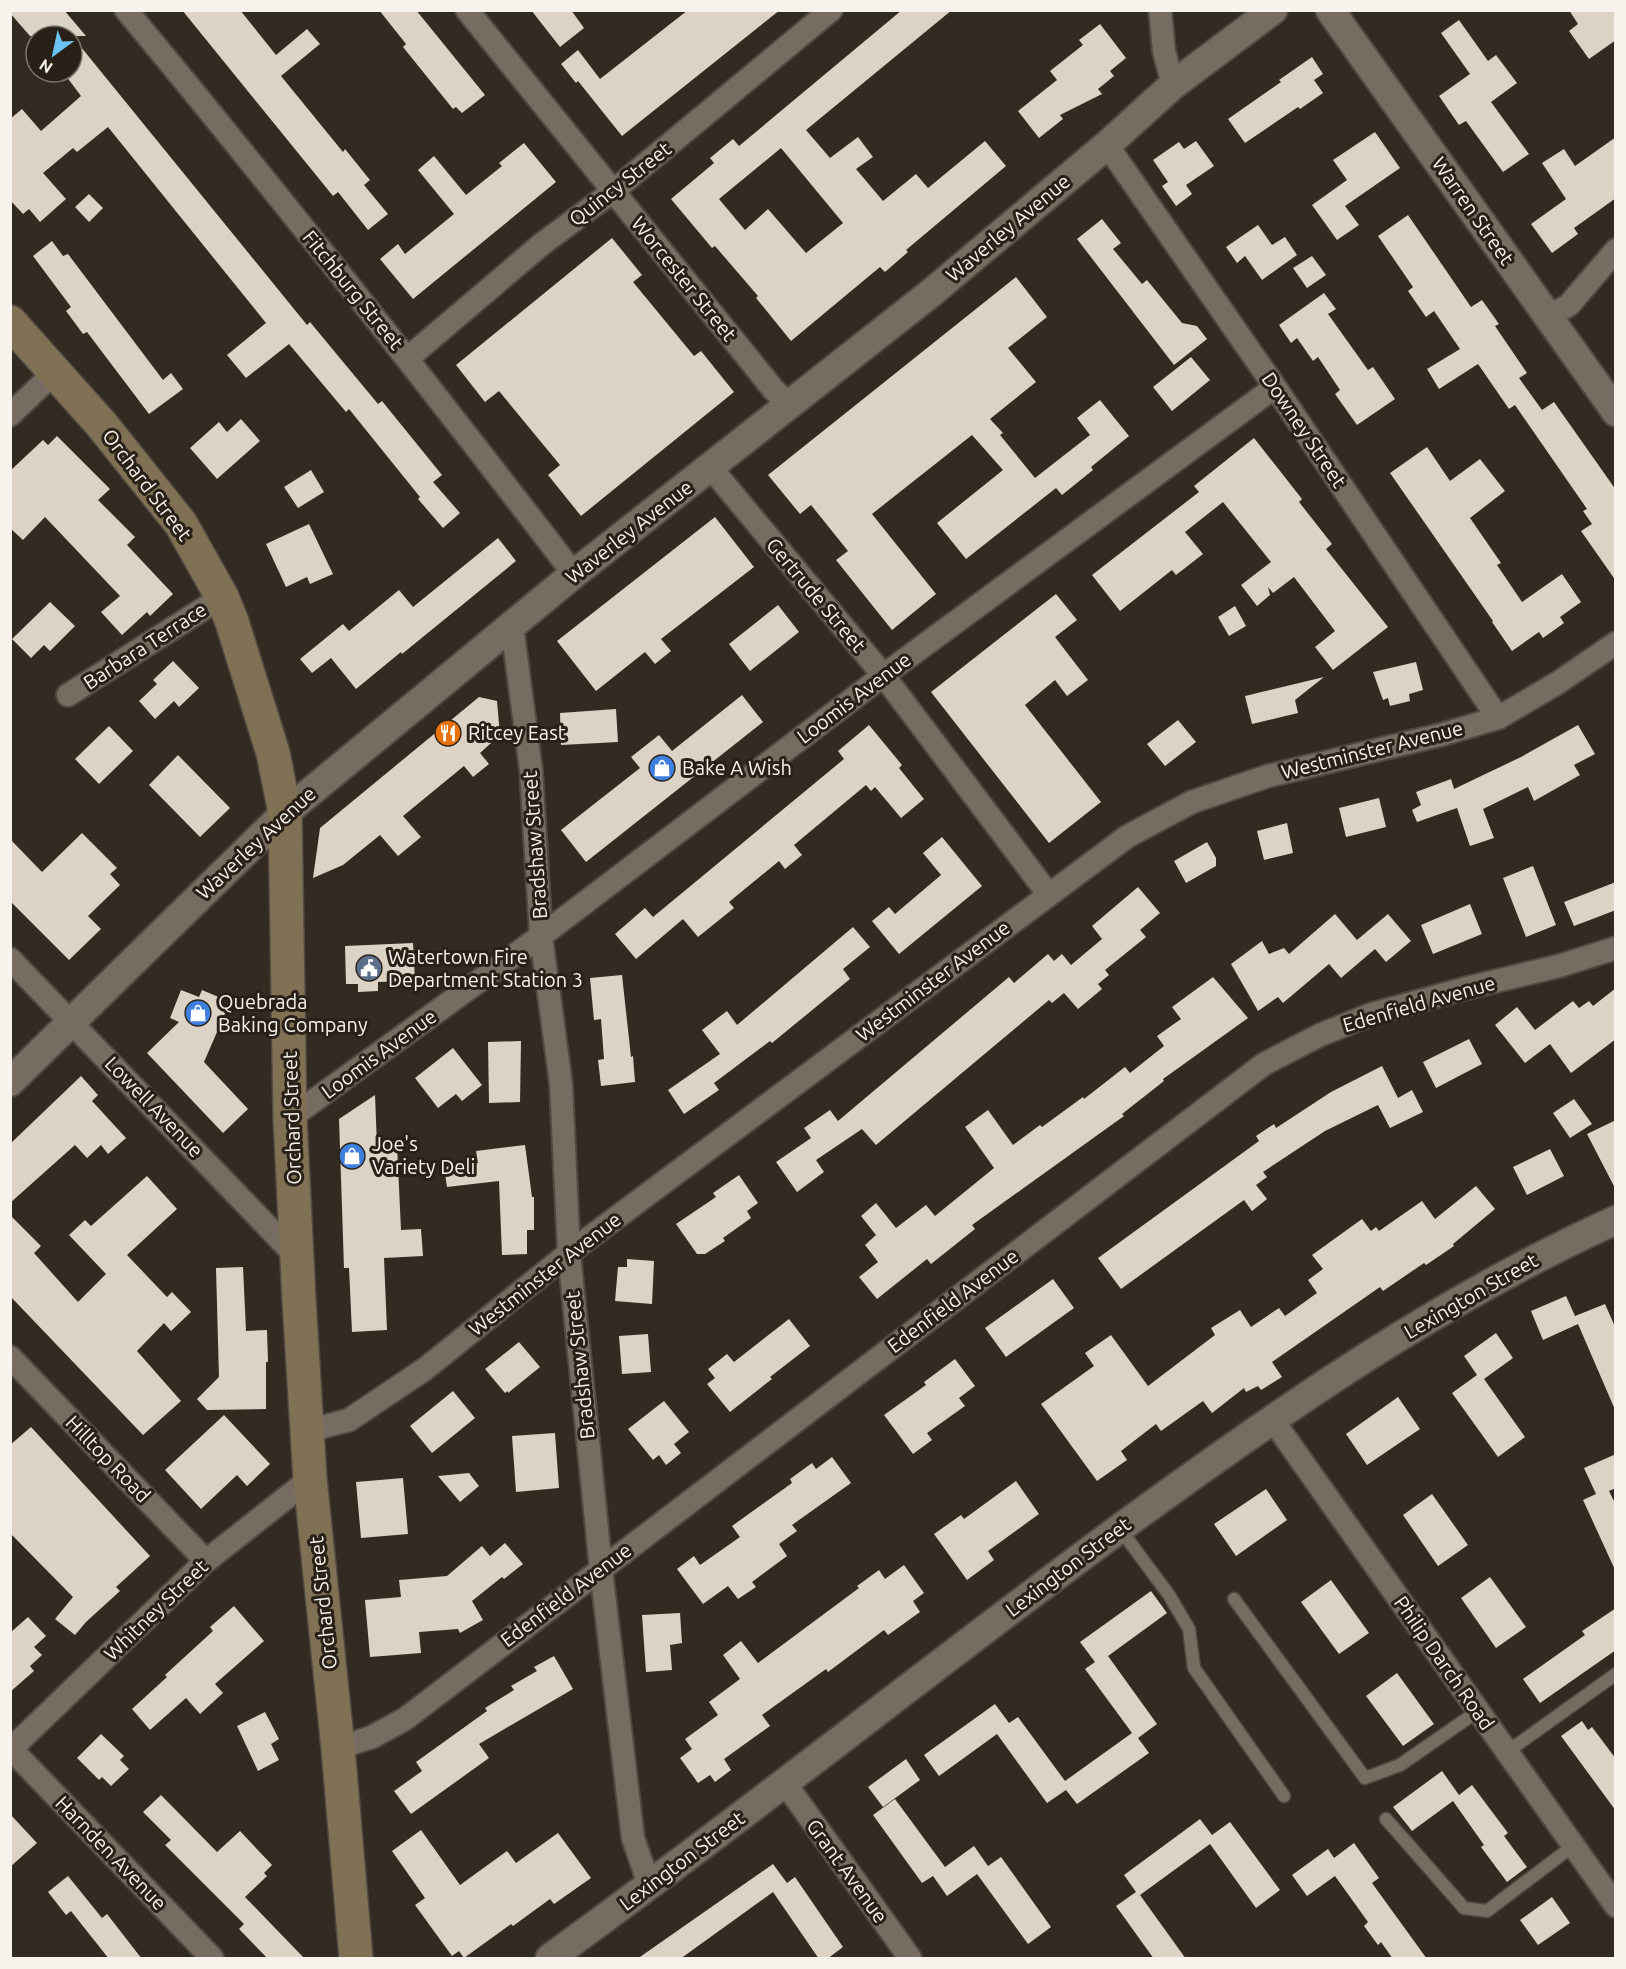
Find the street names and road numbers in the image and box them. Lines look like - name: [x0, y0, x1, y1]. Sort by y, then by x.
- street label: Quincy Street: [564, 137, 675, 230]
- street label: Warren Street: [1428, 152, 1519, 269]
- street label: Waverley Avenue: [941, 169, 1074, 286]
- street label: Worcester Street: [627, 212, 742, 346]
- street label: Fitchburg Street: [298, 226, 409, 354]
- street label: Downey Street: [1257, 368, 1351, 492]
- street label: Orchard Street: [98, 424, 197, 545]
- street label: Waverley Avenue: [561, 475, 697, 588]
- street label: Gertrude Street: [762, 533, 871, 657]
- street label: Barbara Terrace: [79, 597, 210, 694]
- street label: Loomis Avenue: [792, 647, 915, 748]
- street label: Westminster Avenue: [1279, 716, 1465, 783]
- street label: Bradshaw Street: [518, 770, 551, 920]
- street label: Waverley Avenue: [191, 782, 320, 904]
- street label: Westminster Avenue: [851, 915, 1014, 1046]
- street label: Edenfield Avenue: [1340, 971, 1498, 1036]
- street label: Loomis Avenue: [317, 1004, 441, 1103]
- street label: Orchard Street: [278, 1051, 305, 1185]
- street label: Lowell Avenue: [101, 1052, 208, 1162]
- street label: Westminster Avenue: [464, 1207, 625, 1340]
- street label: Edenfield Avenue: [883, 1244, 1023, 1357]
- street label: Lexington Street: [1400, 1248, 1542, 1343]
- street label: Bradshaw Street: [560, 1290, 599, 1440]
- street label: Hilltop Road: [61, 1411, 155, 1507]
- street label: Lexington Street: [1001, 1512, 1135, 1621]
- street label: Orchard Street: [304, 1535, 341, 1671]
- street label: Edenfield Avenue: [496, 1538, 636, 1651]
- street label: Whitney Street: [99, 1554, 212, 1665]
- street label: Philip Darch Road: [1390, 1591, 1499, 1734]
- street label: Harnden Avenue: [51, 1791, 172, 1914]
- street label: Lexington Street: [615, 1806, 749, 1915]
- street label: Grant Avenue: [802, 1814, 893, 1927]

